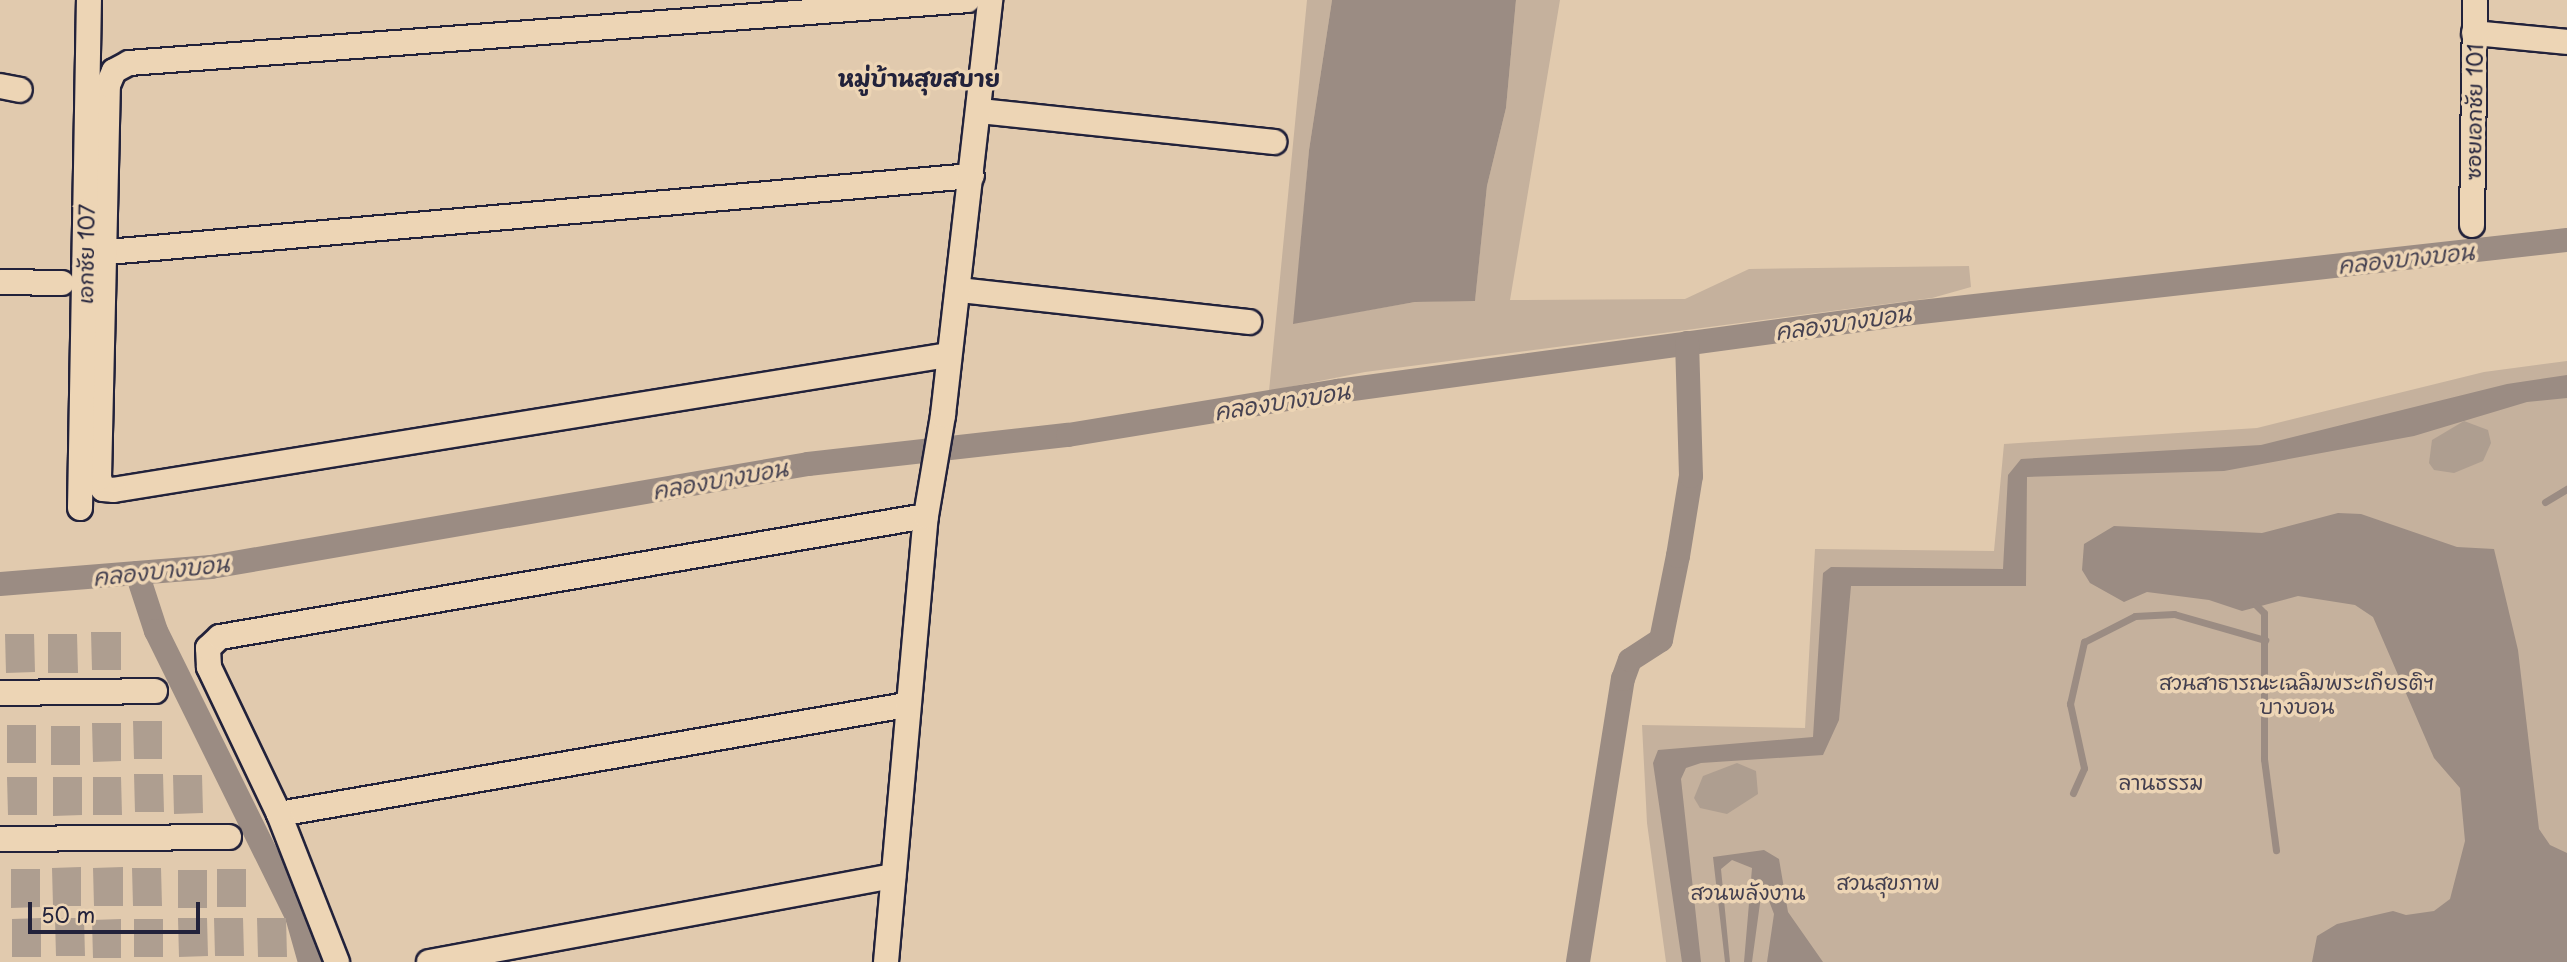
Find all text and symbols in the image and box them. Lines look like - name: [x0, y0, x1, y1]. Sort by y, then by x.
- street label: ซอยเอกชัย 101: [2459, 43, 2487, 181]
- district label: หมู่บ้านสุขสบาย: [838, 64, 1000, 92]
- street label: เอกชัย 107: [72, 203, 98, 305]
- water label: คลองบางบอน: [2336, 237, 2476, 279]
- water label: คลองบางบอน: [1773, 299, 1913, 345]
- water label: คลองบางบอน: [1212, 377, 1352, 425]
- water label: คลองบางบอน: [650, 454, 790, 504]
- water label: คลองบางบอน: [91, 549, 231, 591]
- park label: สวนสาธารณะเฉลิมพระเกียรติฯ บางบอน: [2159, 668, 2435, 718]
- park label: ลานธรรม: [2118, 768, 2204, 794]
- park label: สวนสุขภาพ: [1836, 868, 1940, 894]
- park label: สวนพลังงาน: [1690, 878, 1806, 904]
- scale bar: [32, 888, 203, 932]
- text: 50 m: [41, 898, 95, 930]

